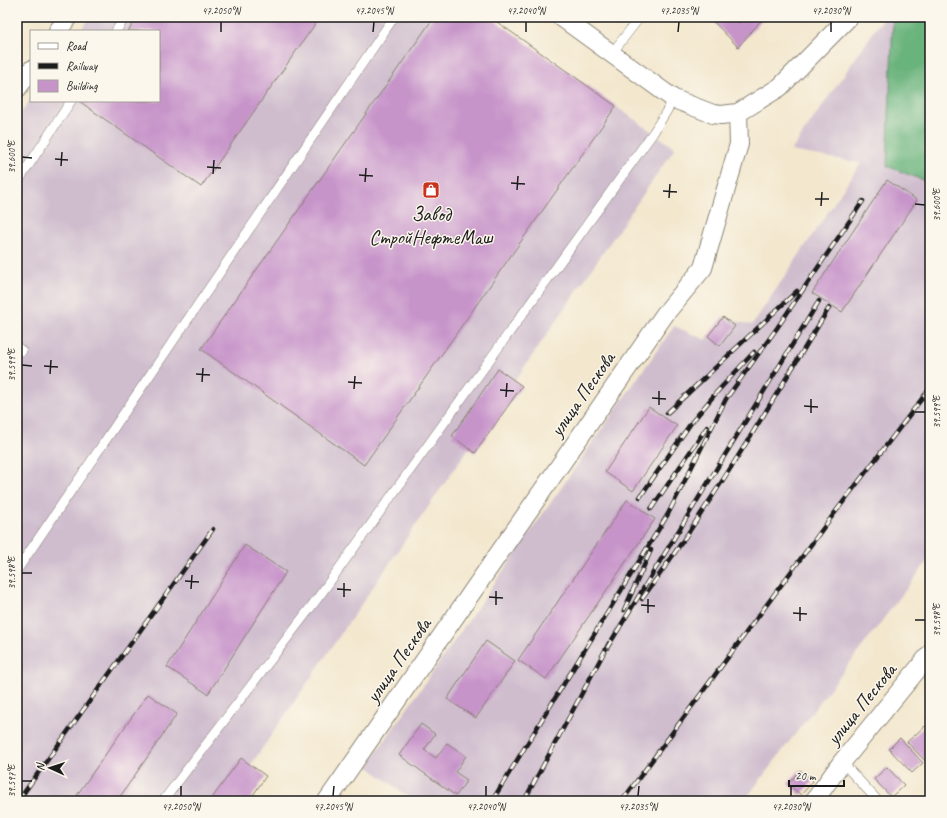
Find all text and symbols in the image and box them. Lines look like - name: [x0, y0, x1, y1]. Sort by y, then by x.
- text: 47.2050°N: [202, 4, 242, 17]
- text: 47.2045°N: [355, 4, 395, 17]
- text: 47.2040°N: [507, 4, 547, 17]
- text: 47.2035°N: [660, 4, 700, 17]
- text: 47.2030°N: [812, 4, 852, 17]
- legend: [30, 30, 160, 102]
- text: Road: [66, 38, 88, 54]
- text: Railway: [66, 58, 98, 74]
- text: Building: [66, 78, 98, 94]
- text: 39.600°E: [5, 139, 18, 173]
- shop icon: Завод СтройНефтеМаш: [421, 180, 441, 200]
- text: 39.600°E: [930, 187, 943, 221]
- place label: Завод СтройНефтеМаш: [369, 202, 494, 250]
- street label: улица Пескова: [544, 346, 622, 442]
- text: 39.599°E: [5, 347, 18, 381]
- text: 39.599°E: [930, 394, 943, 428]
- text: 39.598°E: [5, 555, 18, 589]
- text: 39.598°E: [930, 602, 943, 636]
- street label: улица Пескова: [360, 612, 438, 708]
- street label: улица Пескова: [820, 657, 903, 751]
- north arrow: [30, 748, 70, 788]
- text: N: [33, 762, 47, 771]
- scale bar: [789, 762, 844, 788]
- text: 39.597°E: [5, 763, 18, 797]
- text: 20 m: [795, 768, 817, 784]
- text: 47.2050°N: [162, 800, 202, 813]
- text: 47.2045°N: [314, 800, 354, 813]
- text: 47.2040°N: [467, 800, 507, 813]
- text: 47.2035°N: [619, 800, 659, 813]
- text: 47.2030°N: [772, 800, 812, 813]

